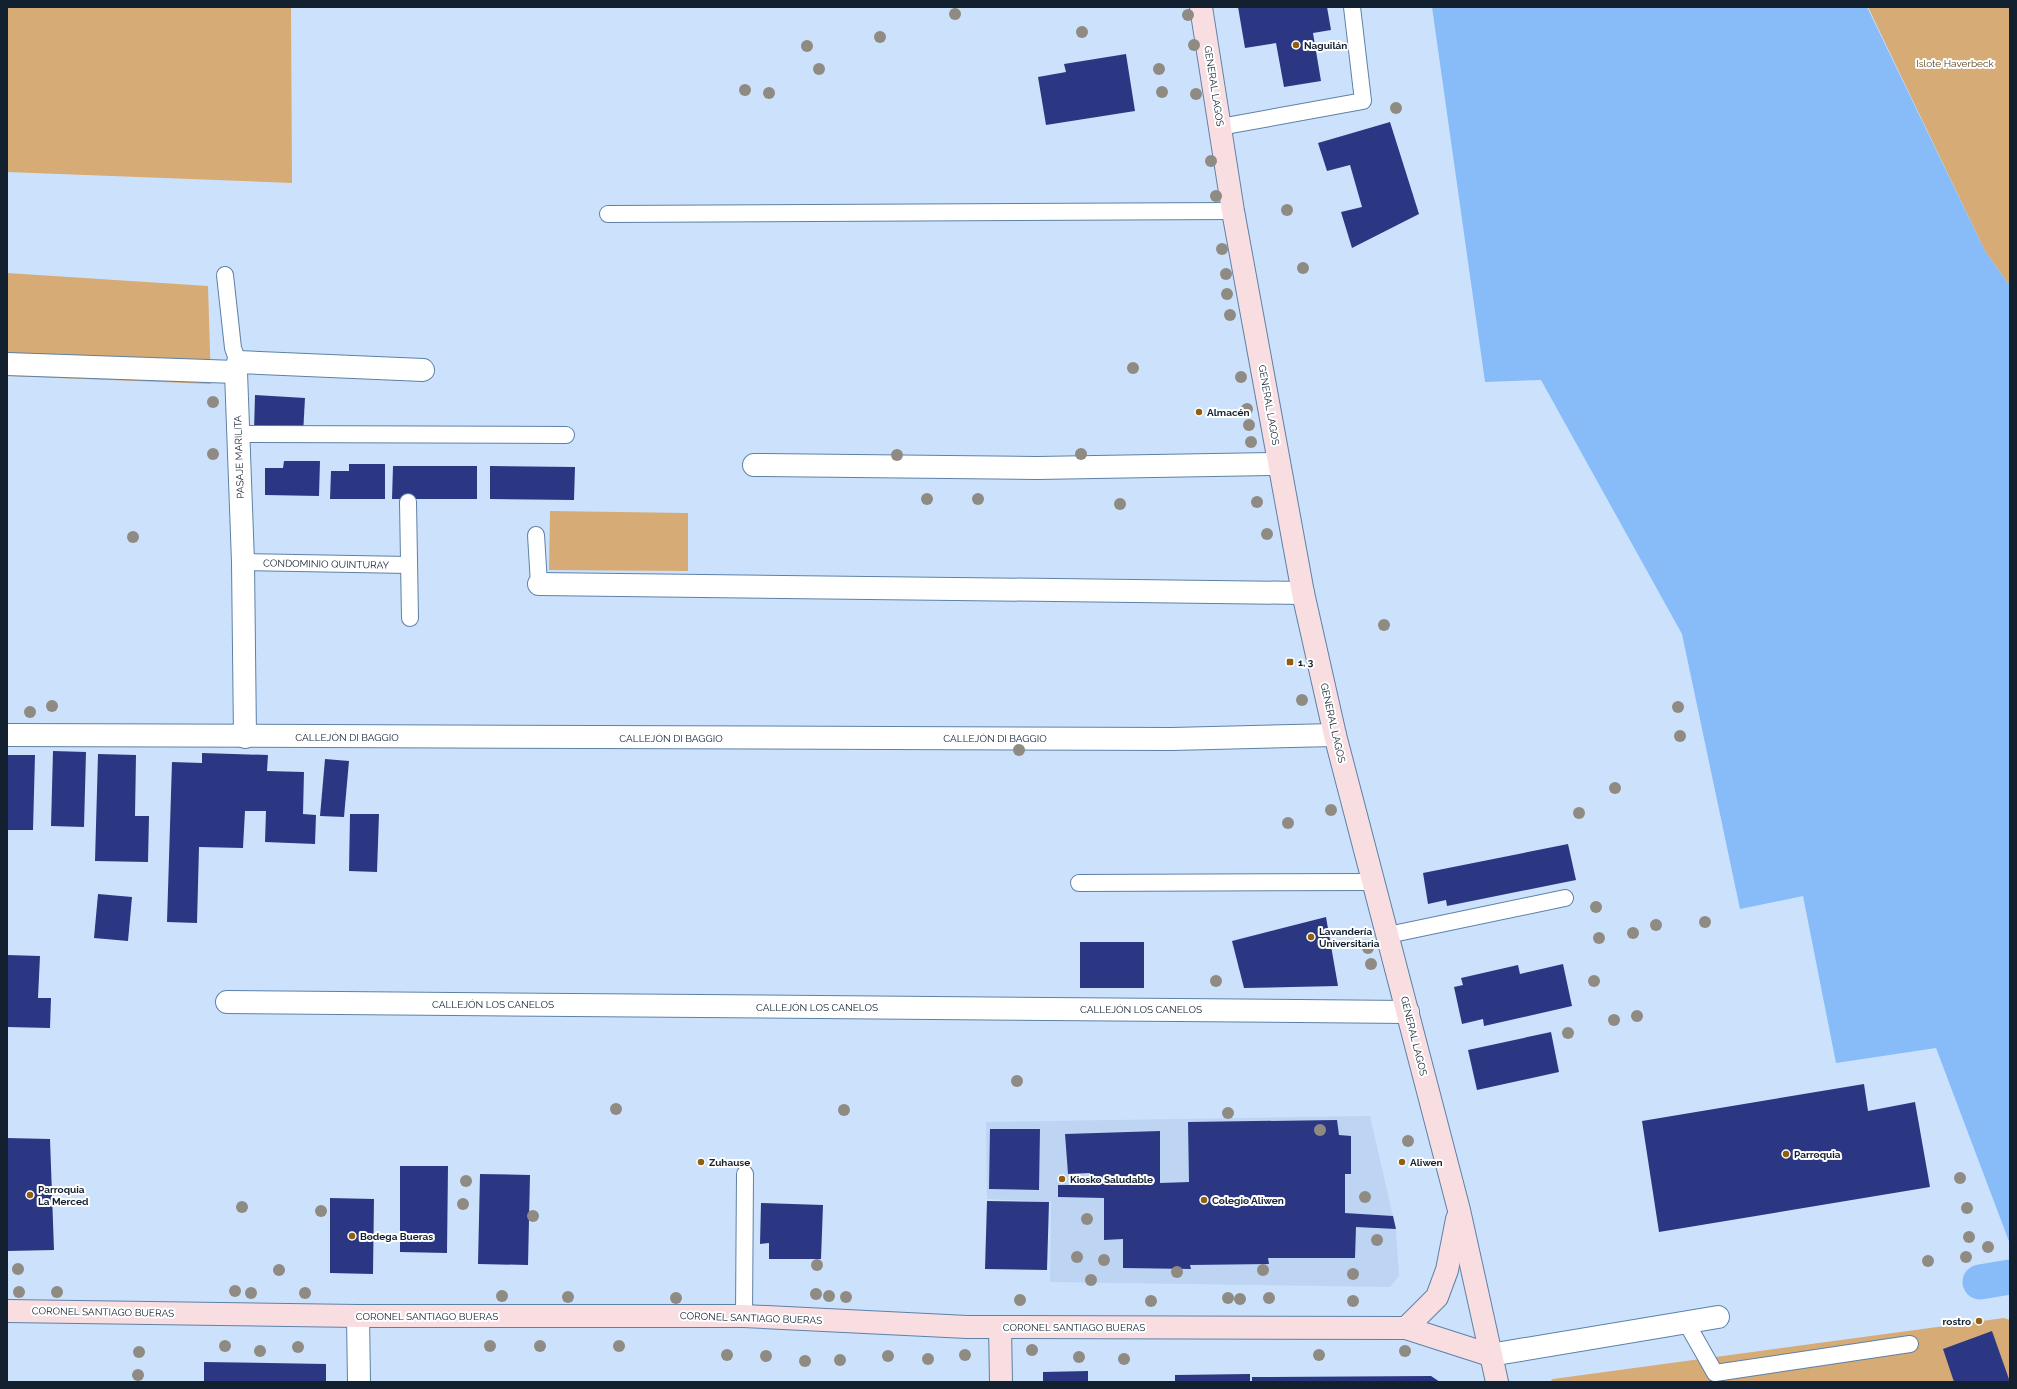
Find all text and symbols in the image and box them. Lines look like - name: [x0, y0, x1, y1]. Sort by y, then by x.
- marker: Naguilán: [1291, 40, 1301, 50]
- place label: Naguilán: [1304, 40, 1347, 51]
- street label: GENERAL LAGOS: [1202, 45, 1226, 127]
- park label: Islote Haverbeck: [1916, 58, 1994, 69]
- street label: GENERAL LAGOS: [1257, 364, 1281, 446]
- marker: Almacén: [1194, 407, 1204, 417]
- place label: Almacén: [1207, 407, 1250, 418]
- street label: PASAJE MARILITA: [232, 415, 246, 499]
- street label: CONDOMINIO QUINTURAY: [263, 557, 390, 571]
- marker: 1, 3: [1285, 657, 1295, 667]
- place label: 1, 3: [1298, 657, 1314, 668]
- street label: GENERAL LAGOS: [1318, 682, 1348, 764]
- street label: CALLEJÓN DI BAGGIO: [295, 732, 399, 743]
- street label: CALLEJÓN DI BAGGIO: [619, 733, 723, 744]
- street label: CALLEJÓN DI BAGGIO: [943, 733, 1047, 744]
- place label: Lavandería Universitaria: [1319, 926, 1380, 949]
- marker: Lavandería Universitaria: [1306, 932, 1316, 942]
- street label: GENERAL LAGOS: [1399, 995, 1429, 1077]
- street label: CALLEJÓN LOS CANELOS: [432, 999, 554, 1010]
- street label: CALLEJÓN LOS CANELOS: [756, 1002, 878, 1013]
- street label: CALLEJÓN LOS CANELOS: [1080, 1004, 1202, 1015]
- marker: Parroquia: [1781, 1149, 1791, 1159]
- place label: Parroquia: [1794, 1149, 1841, 1160]
- marker: Zuhause: [696, 1157, 706, 1167]
- place label: Zuhause: [709, 1157, 750, 1168]
- marker: Aliwen: [1397, 1157, 1407, 1167]
- place label: Aliwen: [1410, 1157, 1443, 1168]
- marker: Kiosko Saludable: [1057, 1174, 1067, 1184]
- place label: Kiosko Saludable: [1070, 1174, 1153, 1185]
- place label: Parroquia La Merced: [38, 1184, 89, 1207]
- marker: Parroquia La Merced: [25, 1190, 35, 1200]
- marker: Colegio Aliwen: [1199, 1195, 1209, 1205]
- place label: Colegio Aliwen: [1212, 1195, 1284, 1206]
- marker: Bodega Bueras: [347, 1231, 357, 1241]
- place label: Bodega Bueras: [360, 1231, 433, 1242]
- street label: CORONEL SANTIAGO BUERAS: [32, 1305, 174, 1319]
- street label: CORONEL SANTIAGO BUERAS: [680, 1310, 822, 1326]
- street label: CORONEL SANTIAGO BUERAS: [356, 1311, 498, 1322]
- place label: rostro: [1943, 1316, 1971, 1327]
- marker: rostro: [1974, 1316, 1984, 1326]
- street label: CORONEL SANTIAGO BUERAS: [1003, 1322, 1145, 1333]

